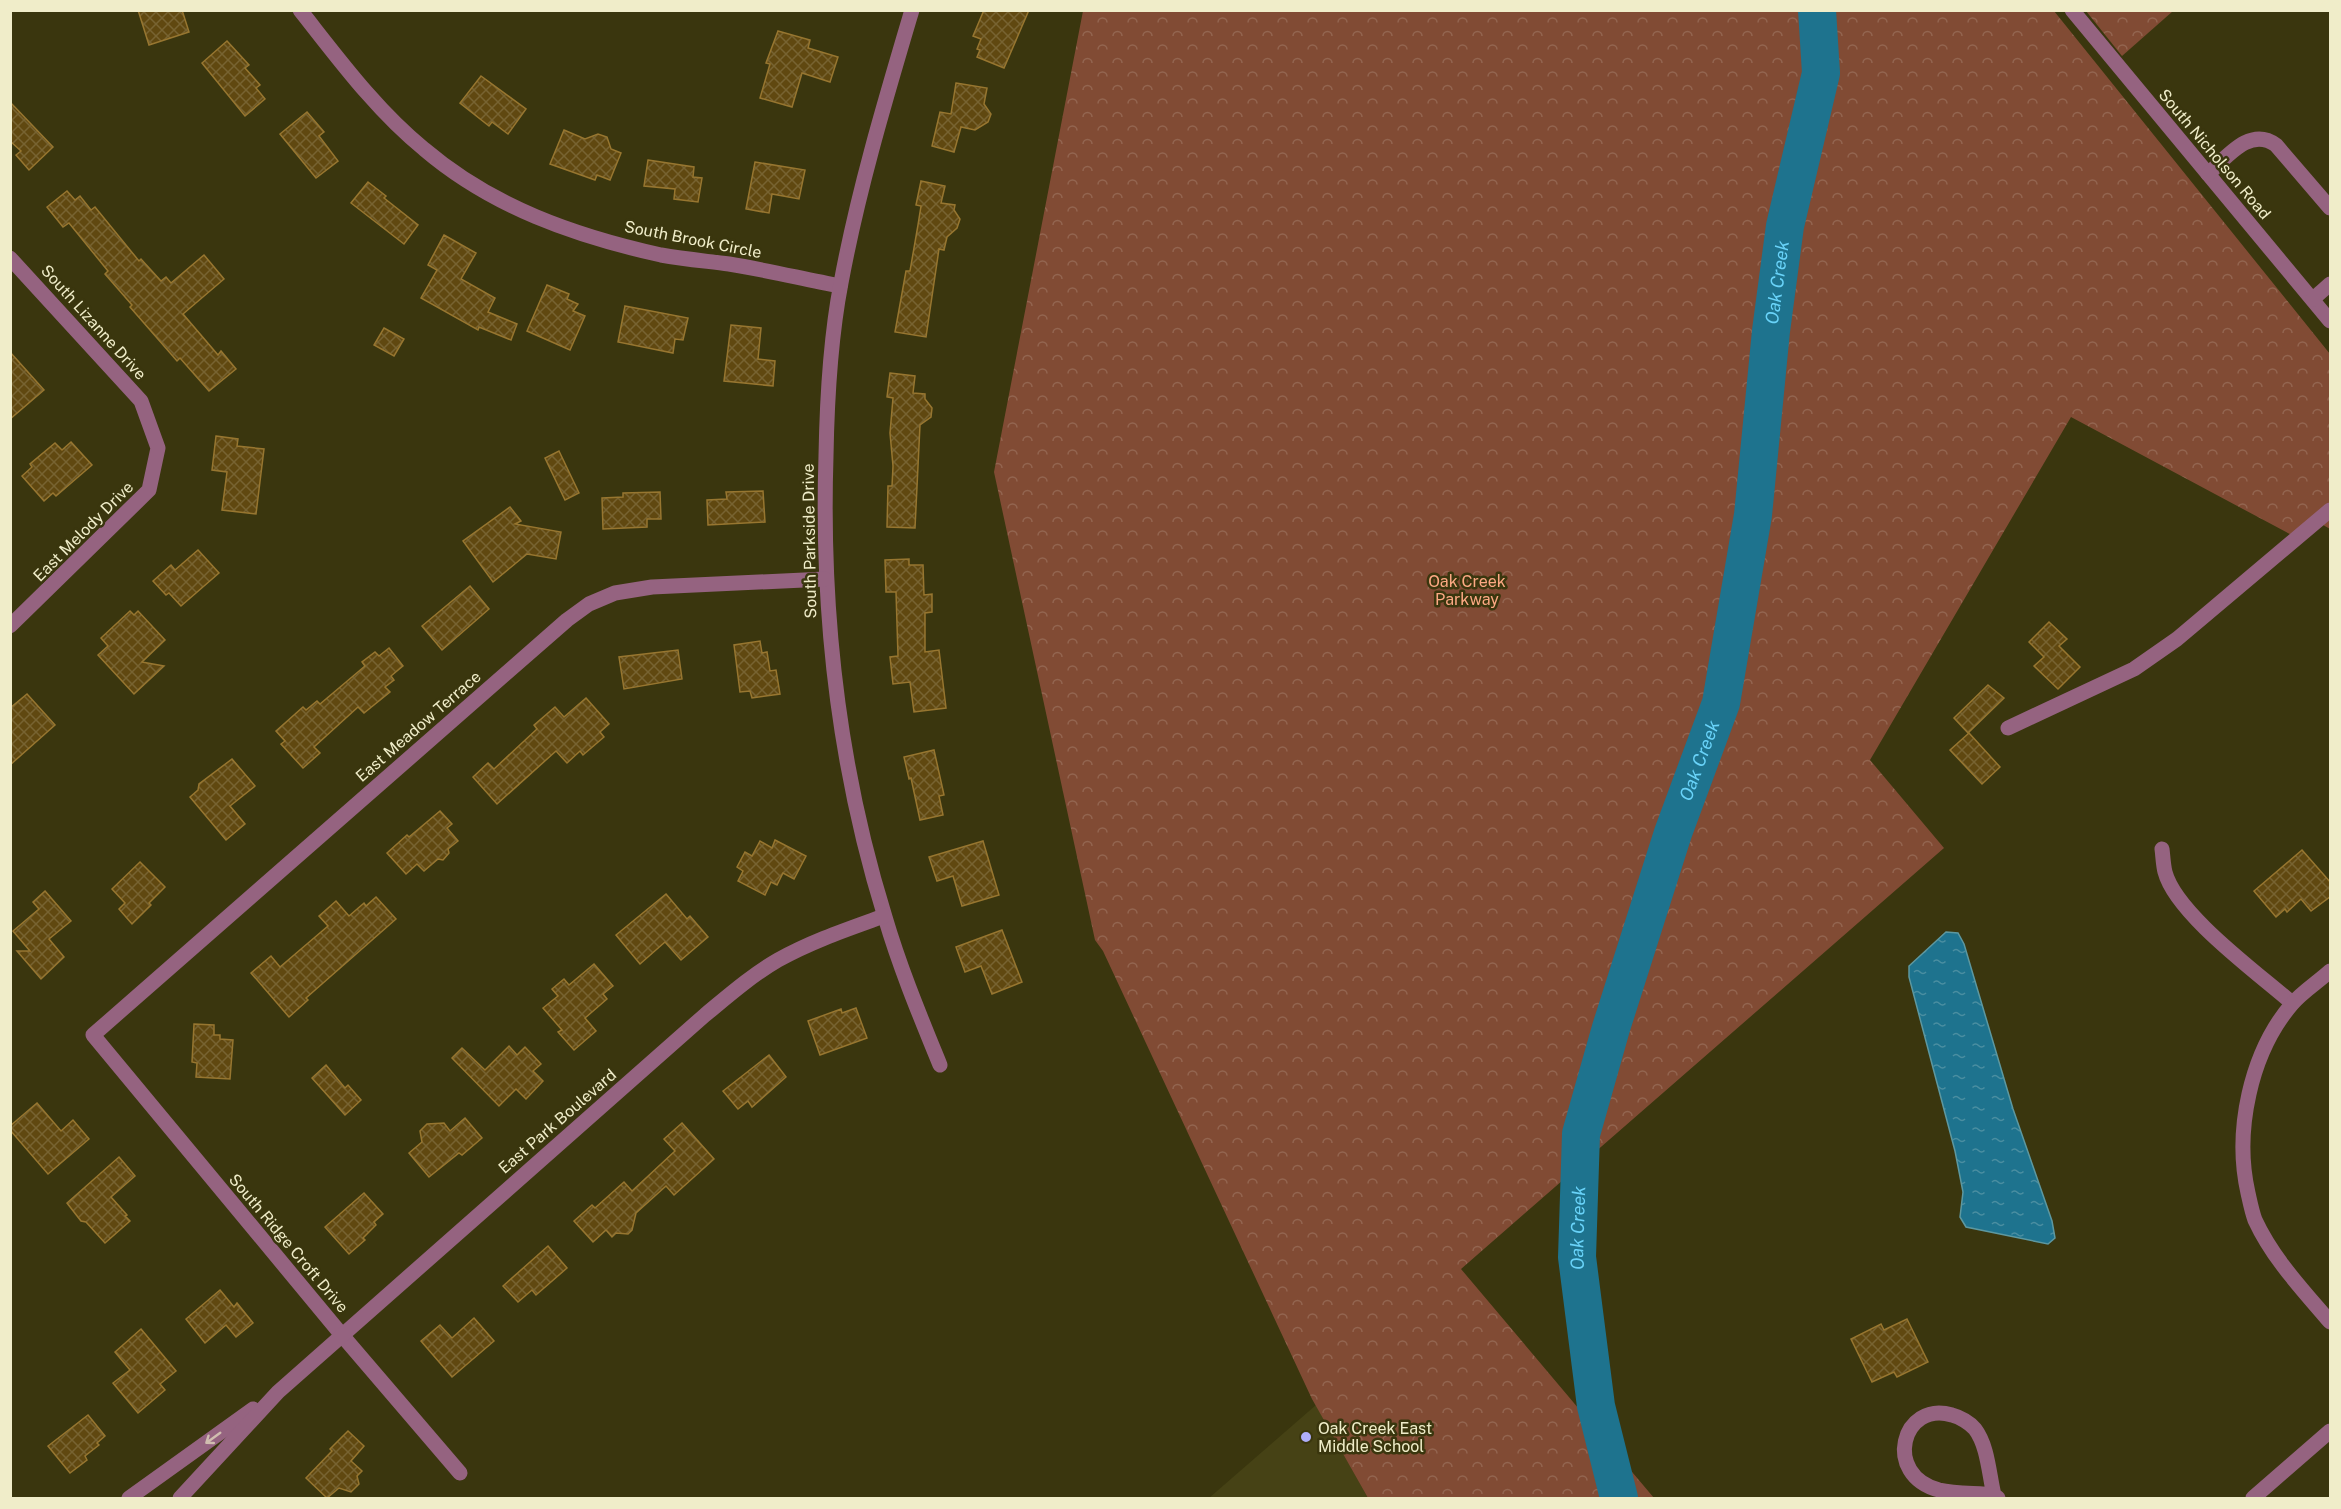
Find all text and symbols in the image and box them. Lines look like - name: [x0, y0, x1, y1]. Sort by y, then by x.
- street label: South Nicholson Road: [2155, 85, 2275, 223]
- street label: South Brook Circle: [623, 217, 763, 262]
- water label: Oak Creek: [1761, 239, 1793, 326]
- street label: South Lizanne Drive: [37, 261, 150, 384]
- street label: South Parkside Drive: [799, 463, 820, 619]
- street label: East Melody Drive: [29, 477, 137, 585]
- park label: Oak Creek Parkway: [1428, 572, 1506, 609]
- street label: East Meadow Terrace: [352, 667, 485, 786]
- water label: Oak Creek: [1675, 717, 1724, 804]
- street label: East Park Boulevard: [495, 1065, 620, 1178]
- street label: South Ridge Croft Drive: [225, 1170, 352, 1317]
- water label: Oak Creek: [1566, 1185, 1589, 1271]
- place label: Oak Creek East Middle School: [1318, 1419, 1432, 1456]
- marker: Oak Creek East Middle School: [1299, 1430, 1313, 1444]
- one-way arrow: [206, 1432, 222, 1444]

